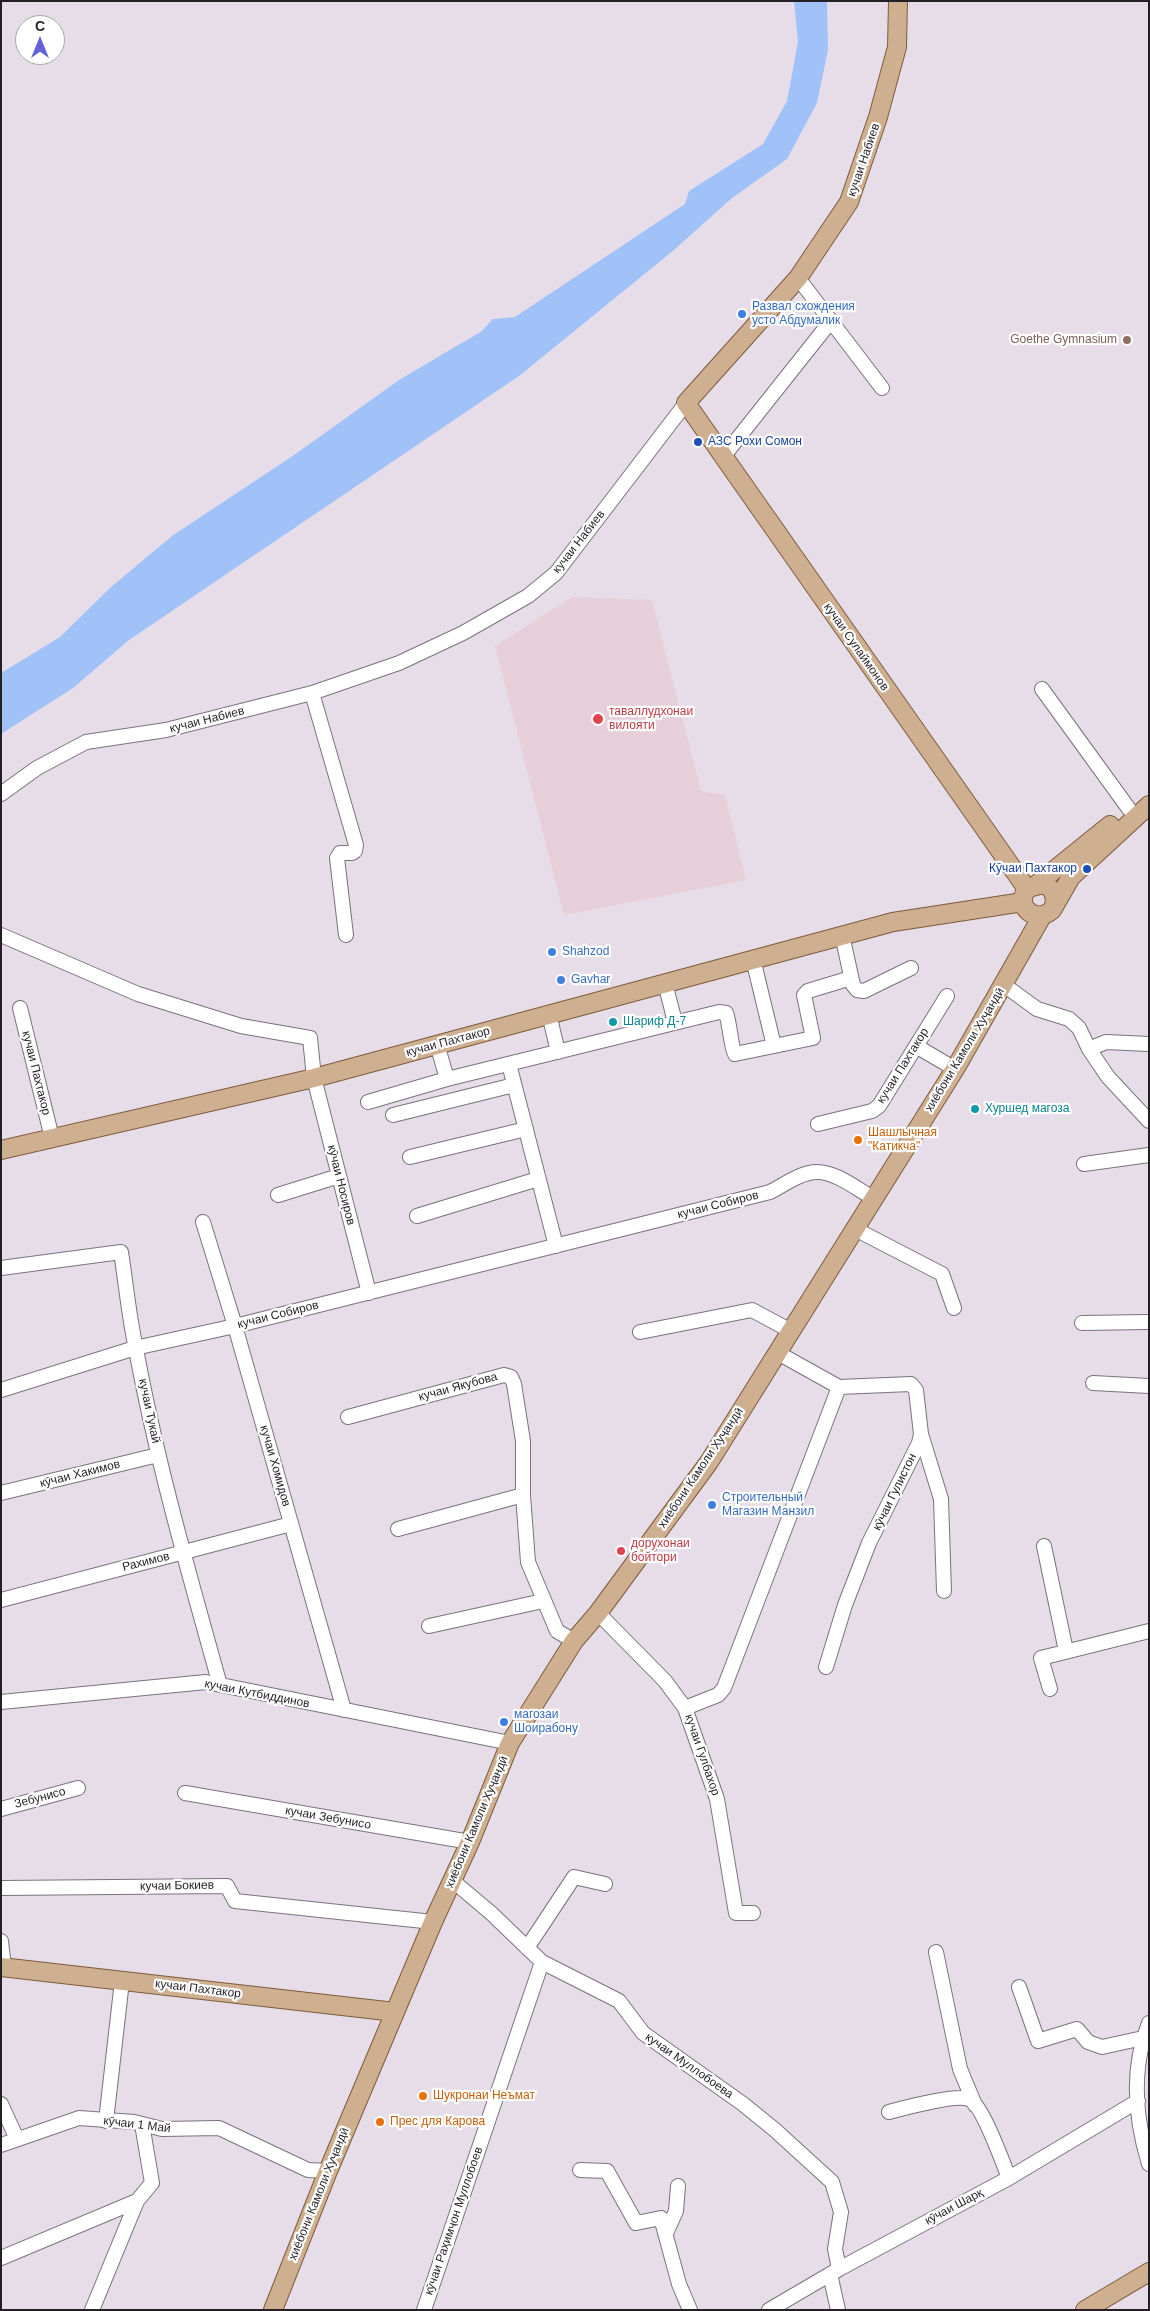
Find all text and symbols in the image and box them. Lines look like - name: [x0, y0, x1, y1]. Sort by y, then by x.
- north arrow: [15, 15, 65, 65]
- text: С: [35, 18, 45, 34]
- street label: кучаи Набиев: [845, 122, 883, 198]
- place label: Развал схождения усто Абдумалик: [752, 300, 855, 328]
- marker: Развал схождения усто Абдумалик: [736, 308, 748, 320]
- place label: Goethe Gymnasium: [1010, 333, 1117, 347]
- marker: Goethe Gymnasium: [1121, 334, 1133, 346]
- place label: АЗС Рохи Сомон: [708, 435, 802, 449]
- marker: АЗС Рохи Сомон: [692, 436, 704, 448]
- street label: кучаи Набиев: [550, 507, 608, 577]
- street label: кучаи Сулаймонов: [820, 600, 892, 694]
- street label: кучаи Набиев: [168, 704, 246, 736]
- place label: таваллудхонаи вилояти: [609, 705, 693, 733]
- marker: таваллудхонаи вилояти: [591, 712, 605, 726]
- place label: Кӯчаи Пахтакор: [989, 862, 1077, 876]
- marker: Кӯчаи Пахтакор: [1081, 863, 1093, 875]
- place label: Shahzod: [562, 945, 609, 959]
- marker: Shahzod: [546, 946, 558, 958]
- place label: Gavhar: [571, 973, 610, 987]
- marker: Gavhar: [555, 974, 567, 986]
- street label: хиёбони Камоли Хуҷандӣ: [922, 985, 1008, 1115]
- place label: Шариф Д-7: [623, 1015, 686, 1029]
- marker: Шариф Д-7: [607, 1016, 619, 1028]
- street label: кучаи Пахтакор: [404, 1024, 492, 1060]
- street label: кучаи Пахтакор: [874, 1026, 932, 1106]
- street label: кучаи Пахтакор: [19, 1029, 53, 1117]
- place label: Хуршед магоза: [985, 1102, 1069, 1116]
- marker: Хуршед магоза: [969, 1103, 981, 1115]
- place label: Шашлычная "Катикча": [868, 1126, 937, 1154]
- marker: Шашлычная "Катикча": [852, 1134, 864, 1146]
- street label: кӯчаи Носиров: [324, 1143, 358, 1227]
- street label: кучаи Собиров: [676, 1188, 760, 1222]
- street label: кучаи Собиров: [236, 1298, 320, 1332]
- street label: кучаи Якубова: [417, 1370, 499, 1404]
- street label: кучаи Тукай: [135, 1377, 163, 1445]
- street label: хиёбони Камоли Хуҷандӣ: [655, 1405, 747, 1531]
- street label: кучаи Хомидов: [257, 1424, 293, 1508]
- street label: кӯчаи Гулистон: [870, 1451, 920, 1533]
- street label: кӯчаи Хакимов: [38, 1457, 122, 1491]
- place label: Строительный Магазин Манзил: [722, 1491, 814, 1519]
- marker: Строительный Магазин Манзил: [706, 1499, 718, 1511]
- place label: дорухонаи бойтори: [631, 1537, 690, 1565]
- marker: дорухонаи бойтори: [615, 1545, 627, 1557]
- street label: Рахимов: [121, 1549, 171, 1575]
- street label: кучаи Кутбиддинов: [203, 1677, 311, 1711]
- place label: магозаи Шоирабону: [514, 1708, 578, 1736]
- street label: кучаи Гулбахор: [681, 1712, 723, 1798]
- marker: магозаи Шоирабону: [498, 1716, 510, 1728]
- street label: хиёбони Камоли Хуҷандӣ: [443, 1754, 511, 1890]
- street label: Зебунисо: [13, 1784, 67, 1812]
- street label: кучаи Зебунисо: [284, 1803, 372, 1833]
- street label: кучаи Бокиев: [140, 1878, 214, 1894]
- street label: кучаи Пахтакор: [154, 1977, 242, 2001]
- street label: кучаи Муллобоева: [642, 2030, 736, 2102]
- place label: Шукронаи Неъмат: [433, 2089, 535, 2103]
- marker: Шукронаи Неъмат: [417, 2090, 429, 2102]
- street label: кӯчаи 1 Май: [103, 2114, 171, 2136]
- place label: Прес для Карова: [390, 2115, 485, 2129]
- marker: Прес для Карова: [374, 2116, 386, 2128]
- street label: хиёбони Камоли Хуҷандӣ: [286, 2125, 352, 2263]
- street label: кӯчаи Раҳимҷон Муллобоев: [422, 2145, 486, 2297]
- street label: кӯчаи Шарқ: [922, 2186, 986, 2228]

